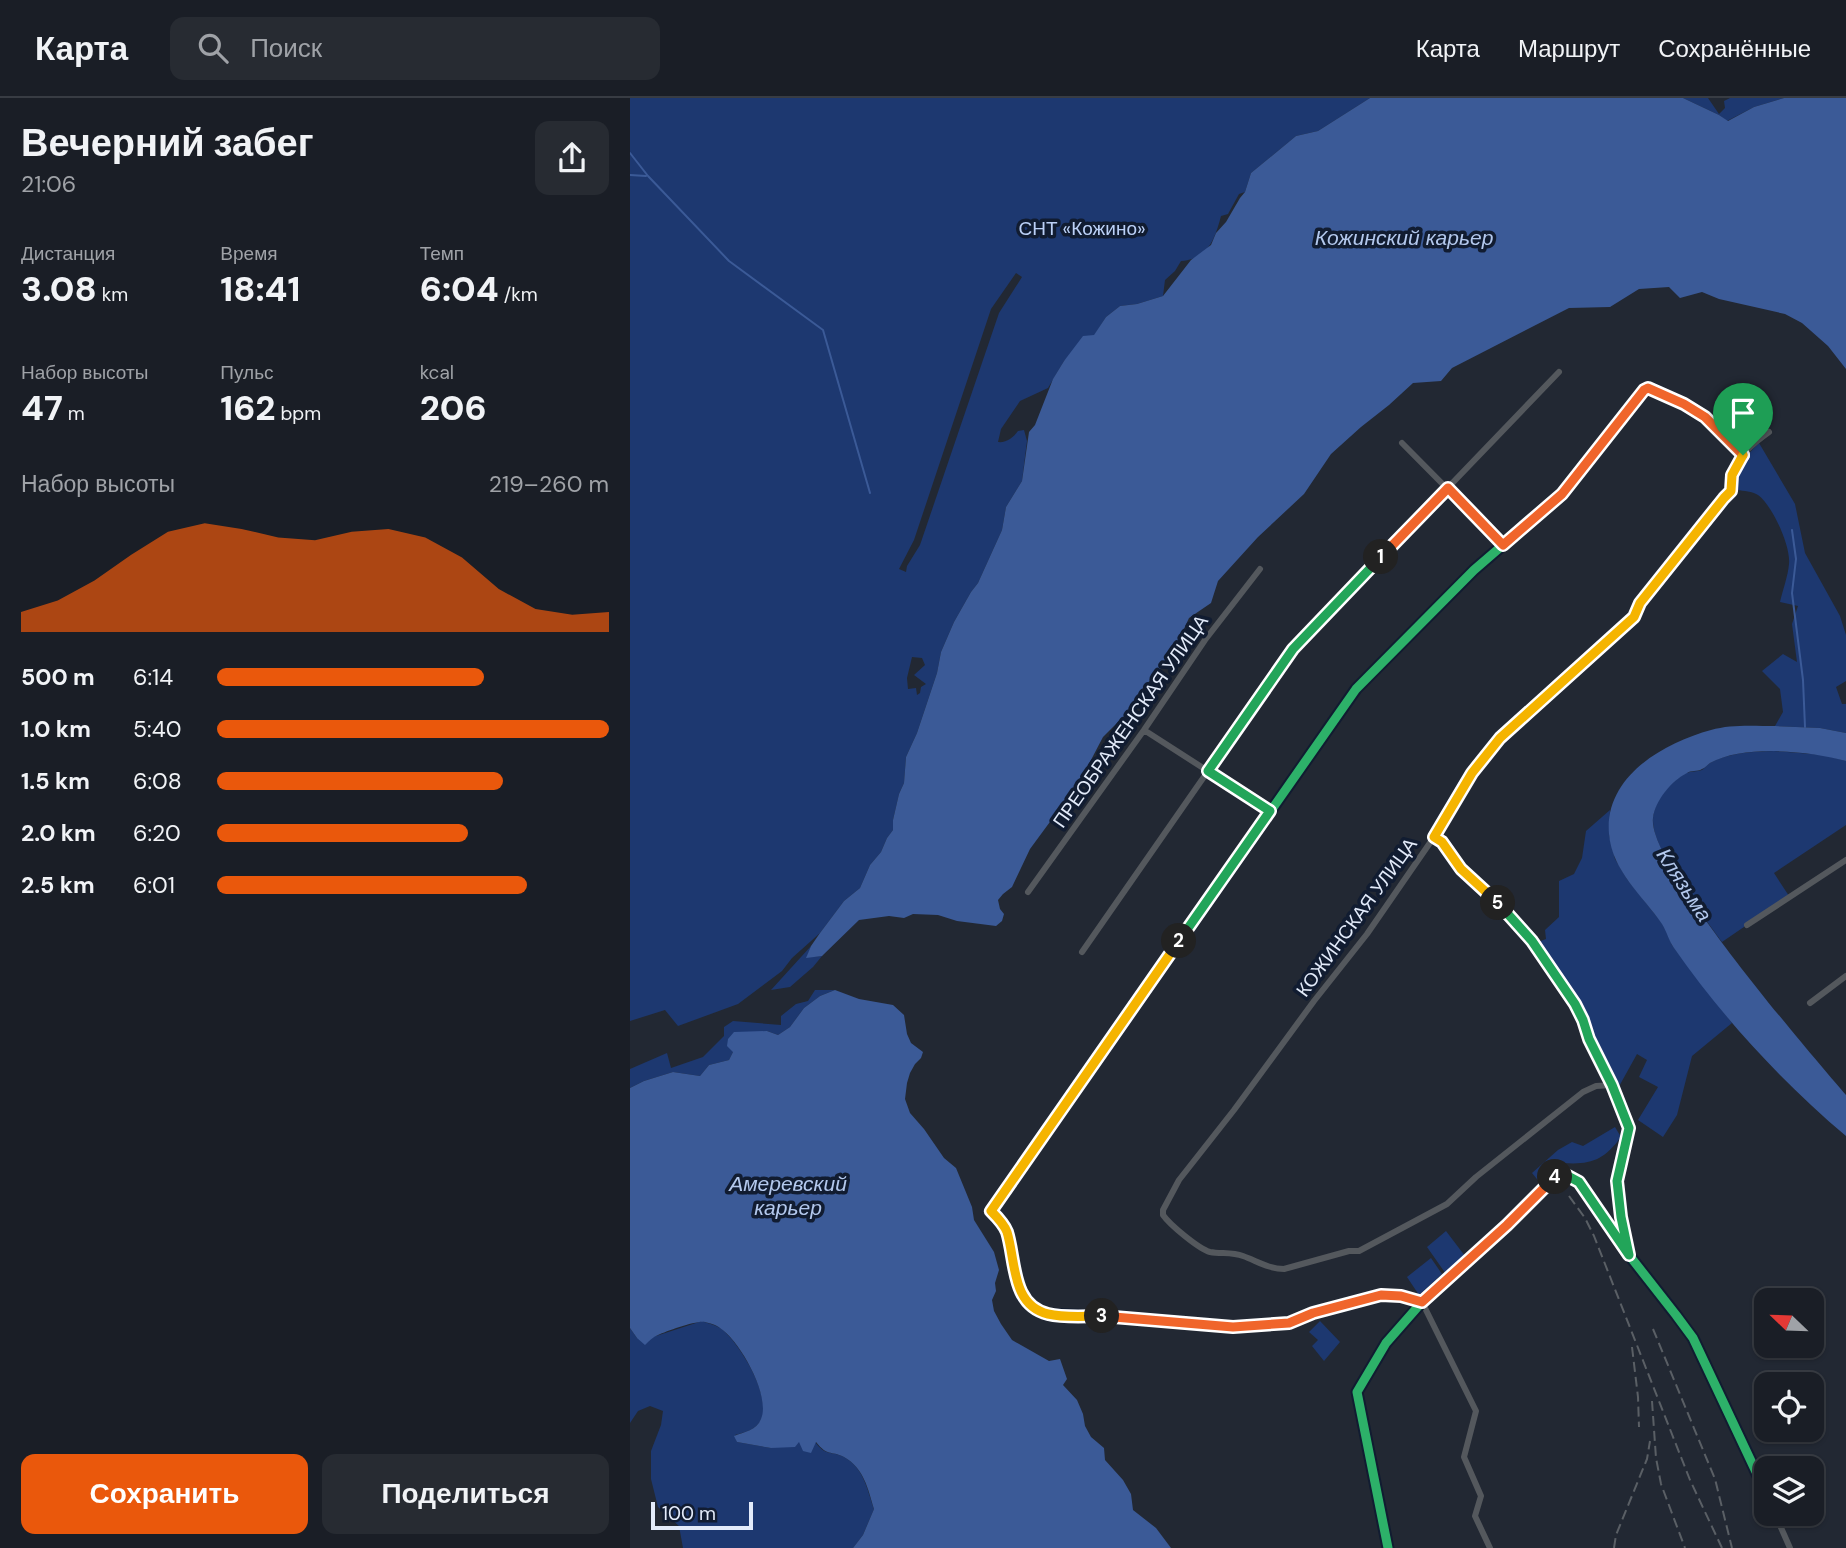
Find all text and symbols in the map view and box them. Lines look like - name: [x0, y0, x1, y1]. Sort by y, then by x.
- search box: [170, 17, 660, 80]
- text: Карта: [35, 27, 128, 70]
- icon: search: [194, 29, 232, 67]
- text: Поиск: [250, 31, 322, 65]
- text: Карта: [1416, 33, 1480, 64]
- text: Маршрут: [1518, 33, 1620, 64]
- text: Сохранённые: [1658, 33, 1811, 64]
- text: Вечерний забег: [21, 118, 313, 168]
- button: share: [535, 121, 609, 195]
- text: 21:06: [21, 169, 76, 199]
- park label: СНТ «Кожино»: [1018, 216, 1146, 241]
- water label: Кожинский карьер: [1315, 224, 1493, 252]
- text: Дистанция: [21, 241, 115, 266]
- text: Время: [220, 241, 278, 266]
- text: Темп: [420, 241, 464, 266]
- text: 3.08: [21, 266, 97, 312]
- text: 18:41: [220, 266, 300, 312]
- text: 6:04: [420, 266, 499, 312]
- text: km: [97, 282, 128, 307]
- text: /km: [499, 282, 538, 307]
- text: Набор высоты: [21, 360, 148, 385]
- text: Пульс: [220, 360, 274, 385]
- text: kcal: [420, 360, 454, 385]
- pin: [1713, 383, 1773, 455]
- text: 47: [21, 385, 63, 431]
- text: 162: [220, 385, 275, 431]
- text: 206: [420, 385, 487, 431]
- icon: arrive: [1724, 394, 1762, 432]
- text: m: [63, 401, 85, 426]
- text: bpm: [275, 401, 321, 426]
- text: Набор высоты: [21, 469, 175, 499]
- text: 219–260 m: [489, 469, 609, 499]
- pin: 1: [1364, 540, 1398, 574]
- text: 1: [1377, 544, 1384, 569]
- street label: ПРЕОБРАЖЕНСКАЯ УЛИЦА: [1047, 609, 1214, 833]
- text: 500 m: [21, 662, 95, 692]
- text: 6:14: [133, 662, 173, 692]
- text: 1.0 km: [21, 714, 91, 744]
- text: 5:40: [133, 714, 181, 744]
- text: 1.5 km: [21, 766, 90, 796]
- text: 6:08: [133, 766, 182, 796]
- text: 2.0 km: [21, 818, 96, 848]
- text: 6:20: [133, 818, 181, 848]
- street label: КОЖИНСКАЯ УЛИЦА: [1290, 833, 1423, 1002]
- water label: Клязьма: [1650, 843, 1718, 927]
- text: 2.5 km: [21, 870, 95, 900]
- text: 6:01: [133, 870, 175, 900]
- pin: 5: [1480, 886, 1516, 920]
- text: 5: [1492, 890, 1503, 915]
- pin: 2: [1162, 924, 1196, 958]
- text: 2: [1173, 928, 1184, 953]
- pin: 4: [1538, 1160, 1572, 1194]
- text: 4: [1548, 1164, 1561, 1189]
- water label: Амеревский карьер: [727, 1170, 847, 1222]
- north arrow: [1754, 1288, 1824, 1358]
- map controls: [1754, 1288, 1824, 1526]
- pin: 3: [1084, 1298, 1120, 1334]
- text: 3: [1096, 1303, 1107, 1328]
- button: locate: [1754, 1372, 1824, 1442]
- button: Сохранить: [21, 1454, 308, 1534]
- button: Поделиться: [322, 1454, 609, 1534]
- button: layers: [1754, 1456, 1824, 1526]
- scale bar: [651, 1499, 752, 1531]
- text: 100 m: [662, 1501, 716, 1526]

